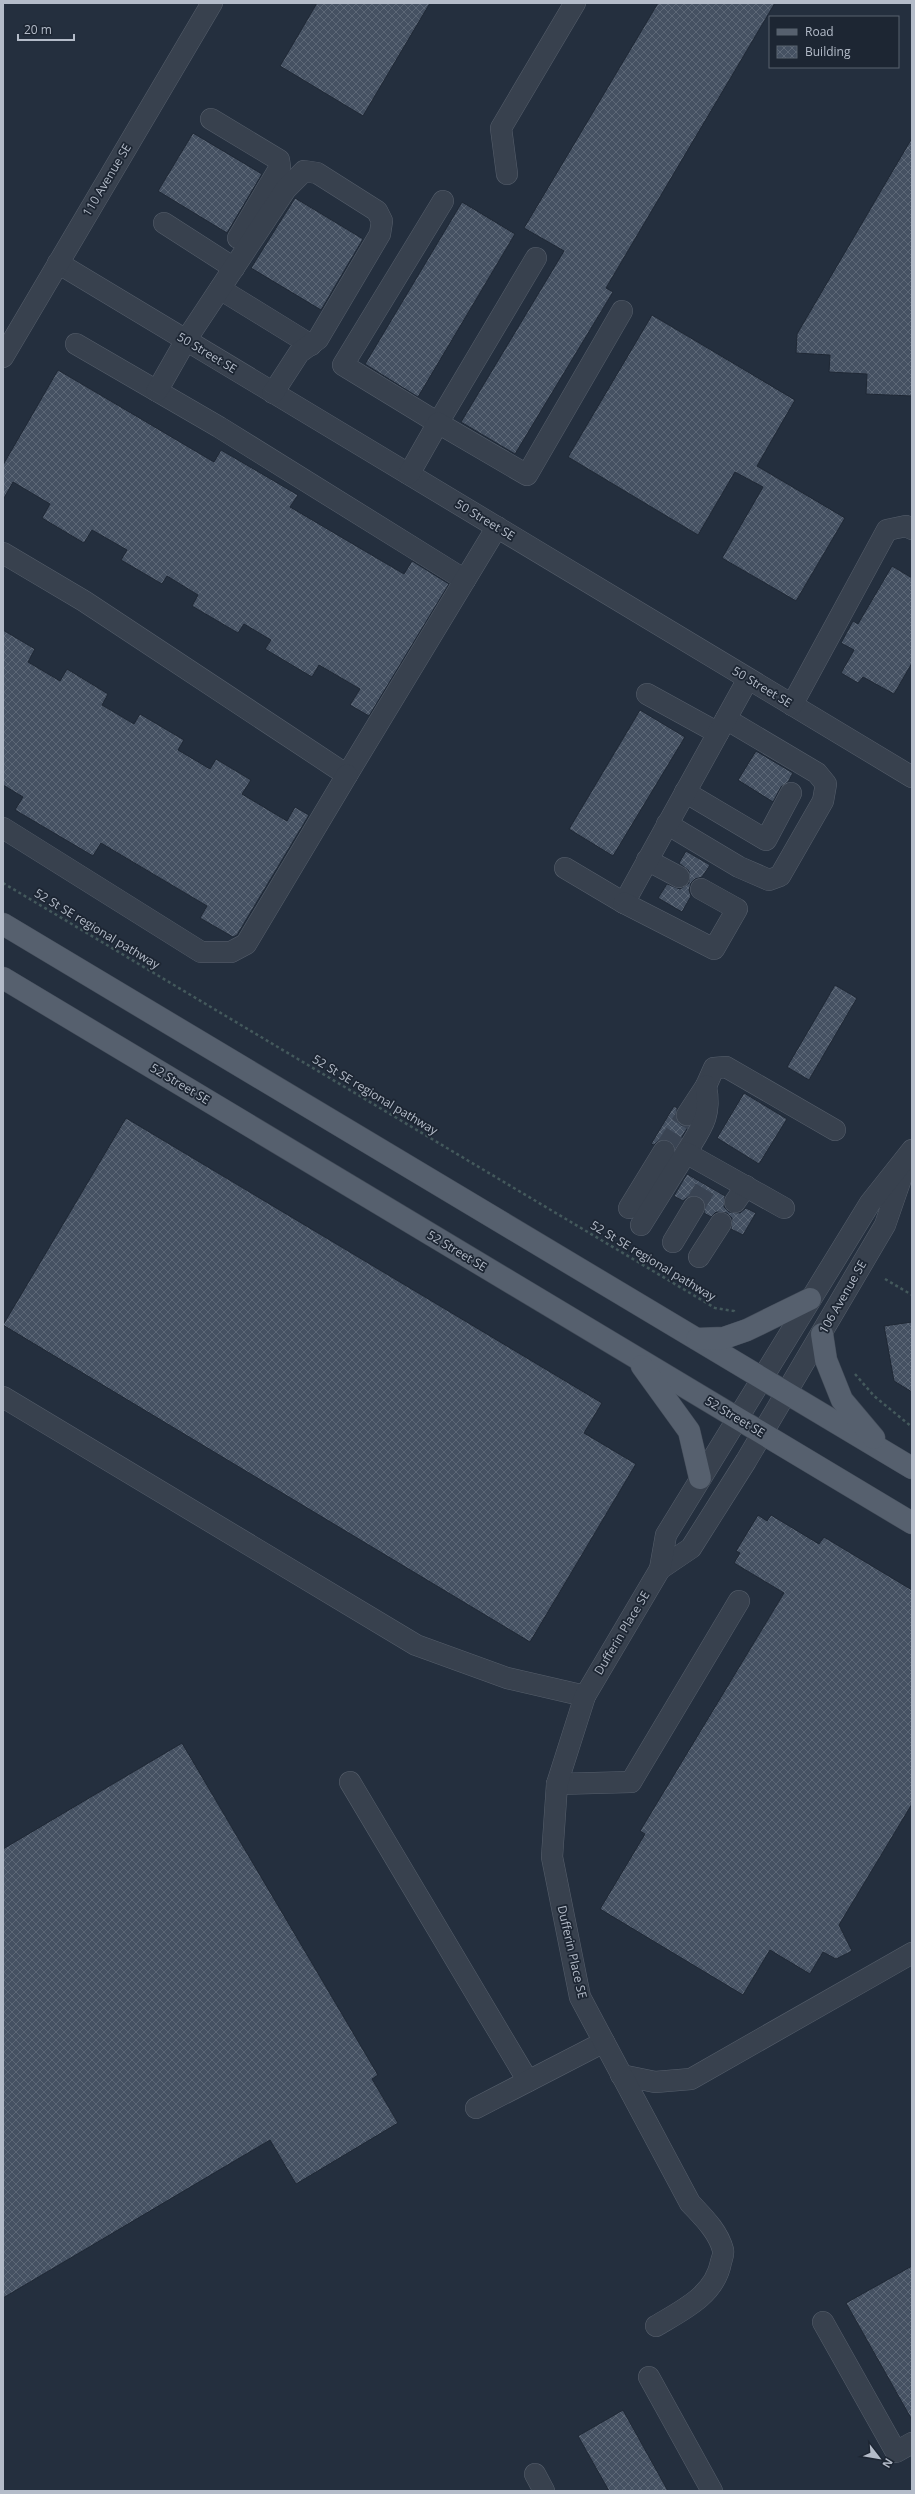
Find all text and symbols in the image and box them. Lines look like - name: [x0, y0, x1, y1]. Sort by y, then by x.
- scale bar: [18, 16, 74, 42]
- legend: [769, 16, 899, 68]
- text: 20 m: [24, 21, 52, 38]
- text: Road: [805, 23, 834, 40]
- text: Building: [805, 43, 851, 60]
- street label: 110 Avenue SE: [78, 140, 135, 219]
- street label: 50 Street SE: [174, 328, 240, 377]
- street label: 50 Street SE: [452, 495, 518, 544]
- street label: 50 Street SE: [729, 662, 795, 711]
- street label: 52 St SE regional pathway: [31, 884, 164, 973]
- street label: 52 St SE regional pathway: [309, 1050, 442, 1139]
- street label: 52 Street SE: [147, 1059, 213, 1108]
- street label: 52 St SE regional pathway: [587, 1216, 720, 1305]
- street label: 52 Street SE: [424, 1226, 490, 1275]
- street label: 106 Avenue SE: [815, 1257, 870, 1336]
- street label: 52 Street SE: [702, 1392, 768, 1441]
- street label: Dufferin Place SE: [590, 1588, 653, 1678]
- street label: Dufferin Place SE: [554, 1904, 591, 2000]
- north arrow: [859, 2438, 899, 2478]
- text: N: [879, 2456, 897, 2471]

